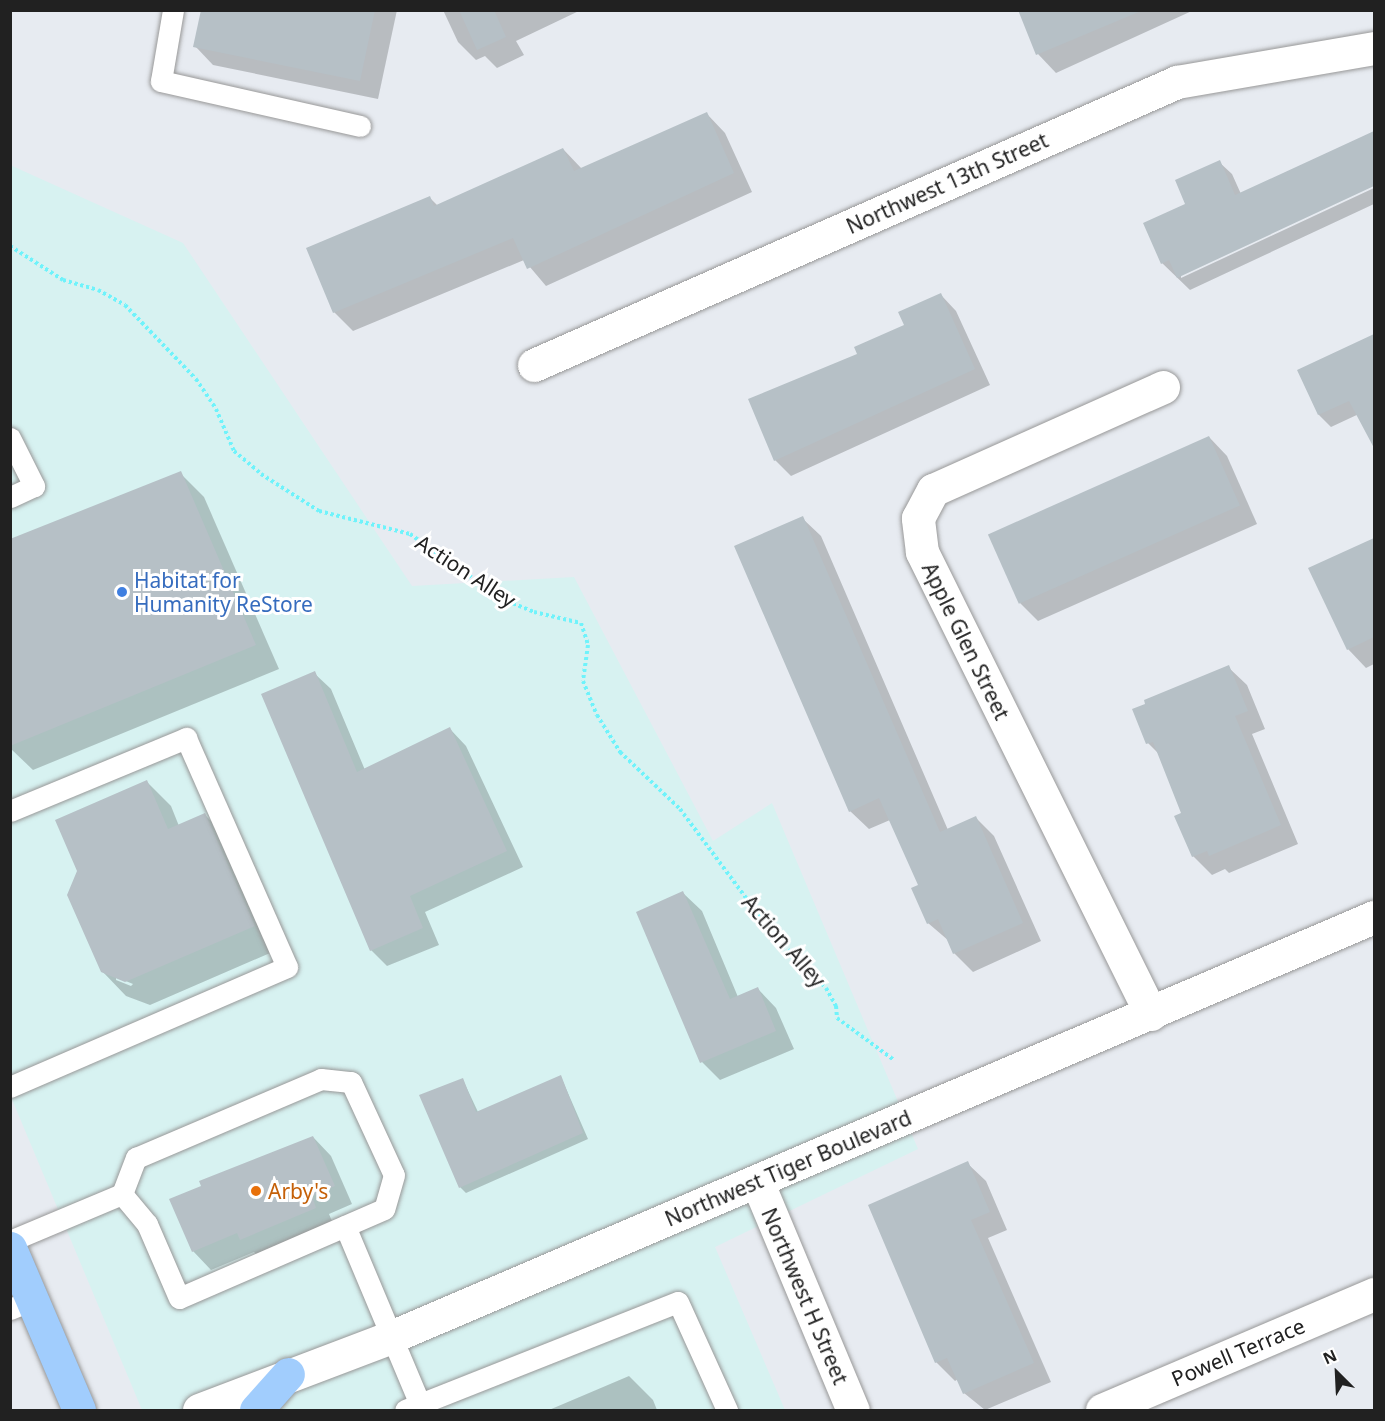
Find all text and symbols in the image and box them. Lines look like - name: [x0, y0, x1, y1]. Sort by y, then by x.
- street label: Northwest 13th Street: [842, 127, 1052, 239]
- street label: Action Alley: [411, 529, 521, 613]
- street label: Apple Glen Street: [917, 558, 1015, 724]
- place label: Habitat for Humanity ReStore: [134, 567, 313, 617]
- marker: Habitat for Humanity ReStore: [115, 585, 129, 599]
- street label: Action Alley: [737, 890, 831, 992]
- street label: Northwest Tiger Boulevard: [661, 1105, 915, 1231]
- place label: Arby's: [268, 1178, 328, 1204]
- marker: Arby's: [249, 1184, 263, 1198]
- street label: Northwest H Street: [756, 1204, 854, 1388]
- street label: Powell Terrace: [1168, 1313, 1308, 1391]
- north arrow: [1307, 1343, 1367, 1403]
- text: N: [1319, 1344, 1340, 1369]

